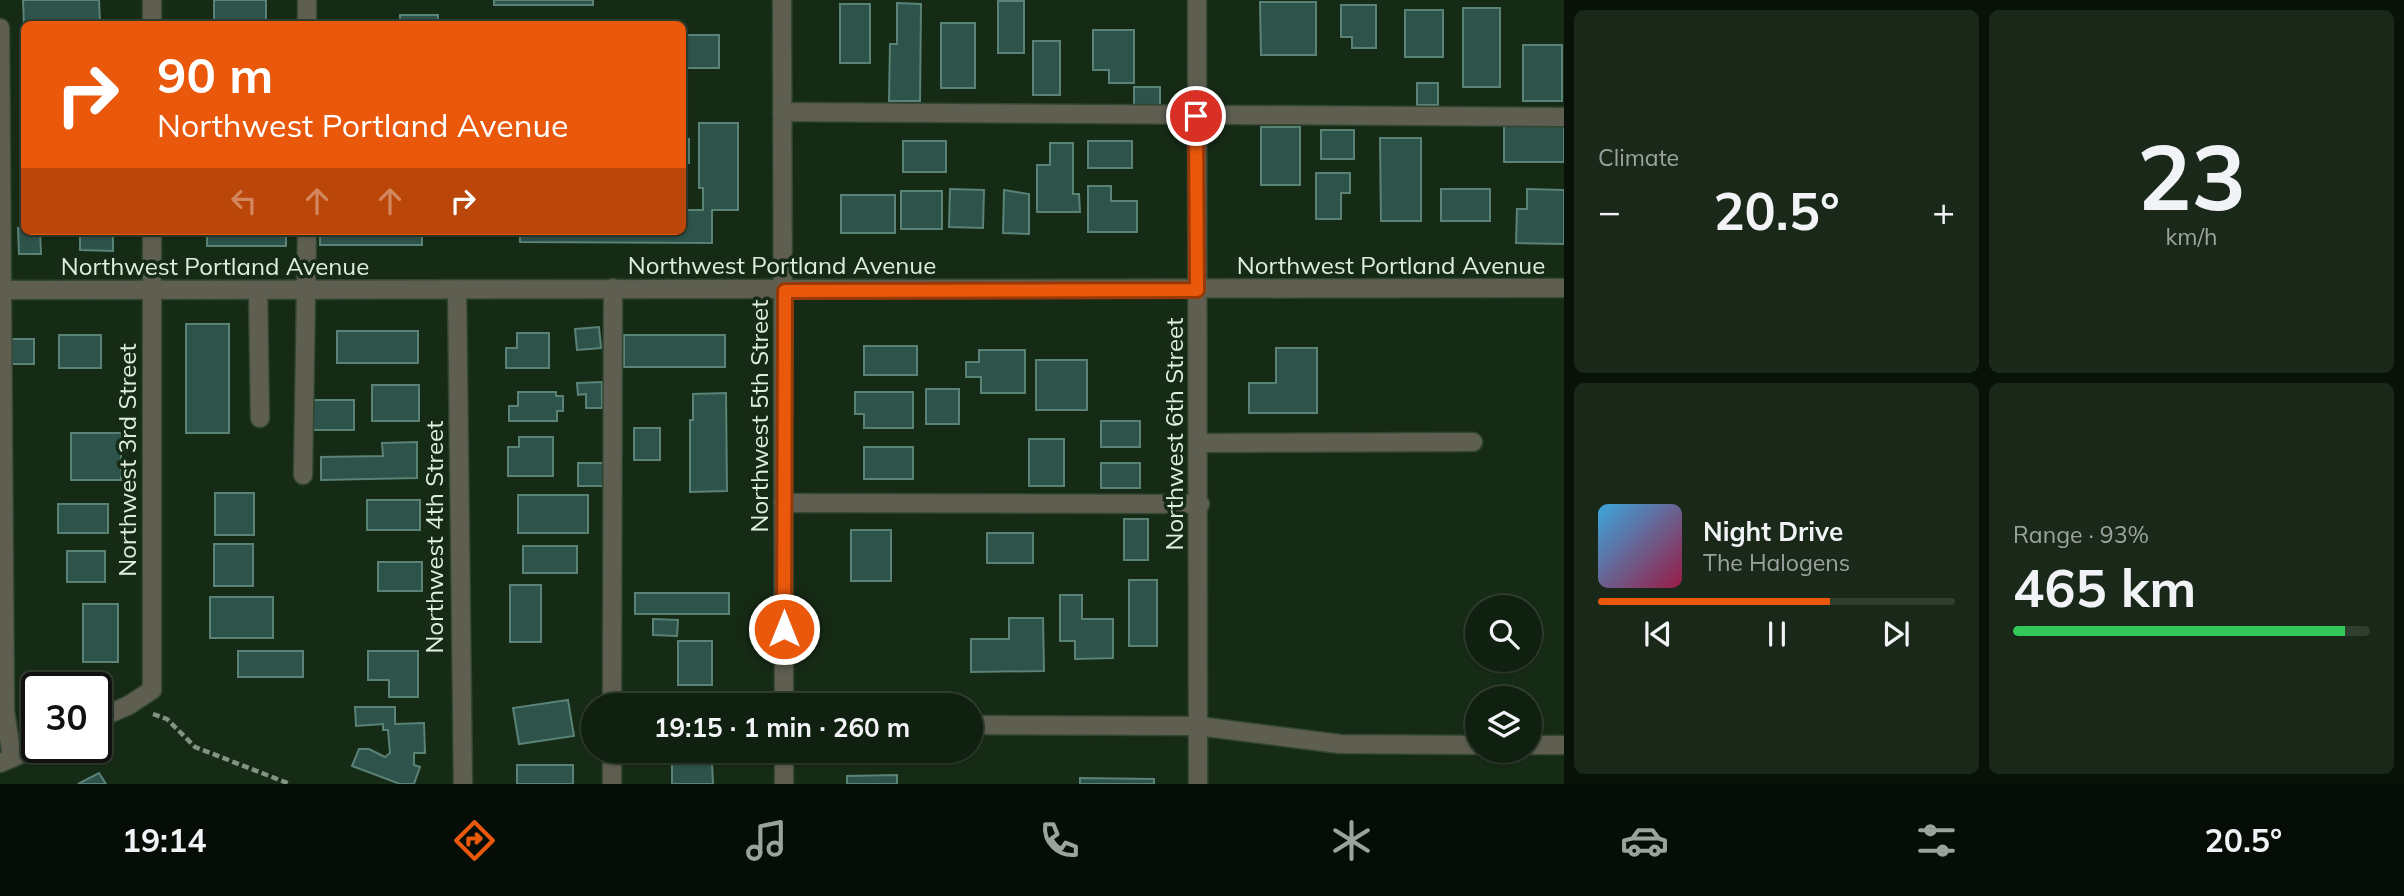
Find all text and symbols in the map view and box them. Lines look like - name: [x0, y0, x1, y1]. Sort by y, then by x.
- text: 90 m: [157, 44, 273, 105]
- icon: right: [42, 49, 133, 140]
- pin: [1166, 86, 1226, 146]
- icon: arrive: [1177, 97, 1215, 135]
- text: Northwest Portland Avenue: [157, 105, 568, 145]
- text: 23: [2137, 119, 2246, 233]
- text: Climate: [1598, 143, 1679, 172]
- text: 20.5°: [1713, 178, 1840, 243]
- icon: left: [225, 182, 263, 220]
- icon: ahead: [298, 182, 336, 220]
- icon: ahead: [371, 182, 409, 220]
- icon: right: [444, 182, 482, 220]
- text: −: [1598, 187, 1621, 235]
- text: +: [1932, 187, 1955, 235]
- text: km/h: [2165, 222, 2218, 251]
- street label: Northwest Portland Avenue: [628, 250, 936, 280]
- street label: Northwest Portland Avenue: [1237, 250, 1545, 280]
- street label: Northwest Portland Avenue: [61, 251, 369, 281]
- street label: Northwest 5th Street: [744, 299, 774, 533]
- street label: Northwest 6th Street: [1159, 317, 1189, 551]
- street label: Northwest 3rd Street: [112, 343, 142, 577]
- street label: Northwest 4th Street: [419, 420, 449, 654]
- text: Night Drive: [1703, 515, 1843, 548]
- text: Range · 93%: [2013, 520, 2149, 549]
- text: The Halogens: [1703, 548, 1850, 577]
- text: 465 km: [2013, 555, 2196, 620]
- position arrow: [747, 592, 821, 666]
- map controls: [1465, 595, 1542, 763]
- button: search: [1465, 595, 1542, 672]
- icon: previous: [1639, 615, 1677, 653]
- icon: pause: [1758, 615, 1796, 653]
- icon: next: [1877, 615, 1915, 653]
- speed limit sign: 30: [21, 672, 112, 763]
- button: layers: [1465, 686, 1542, 763]
- text: 19:15 · 1 min · 260 m: [654, 711, 910, 744]
- icon: directions: [450, 816, 499, 865]
- icon: music: [742, 816, 791, 865]
- icon: phone: [1035, 816, 1084, 865]
- icon: climate: [1327, 816, 1376, 865]
- icon: car: [1620, 816, 1669, 865]
- icon: filters: [1912, 816, 1961, 865]
- text: 19:14: [122, 820, 206, 860]
- text: 20.5°: [2205, 820, 2282, 860]

